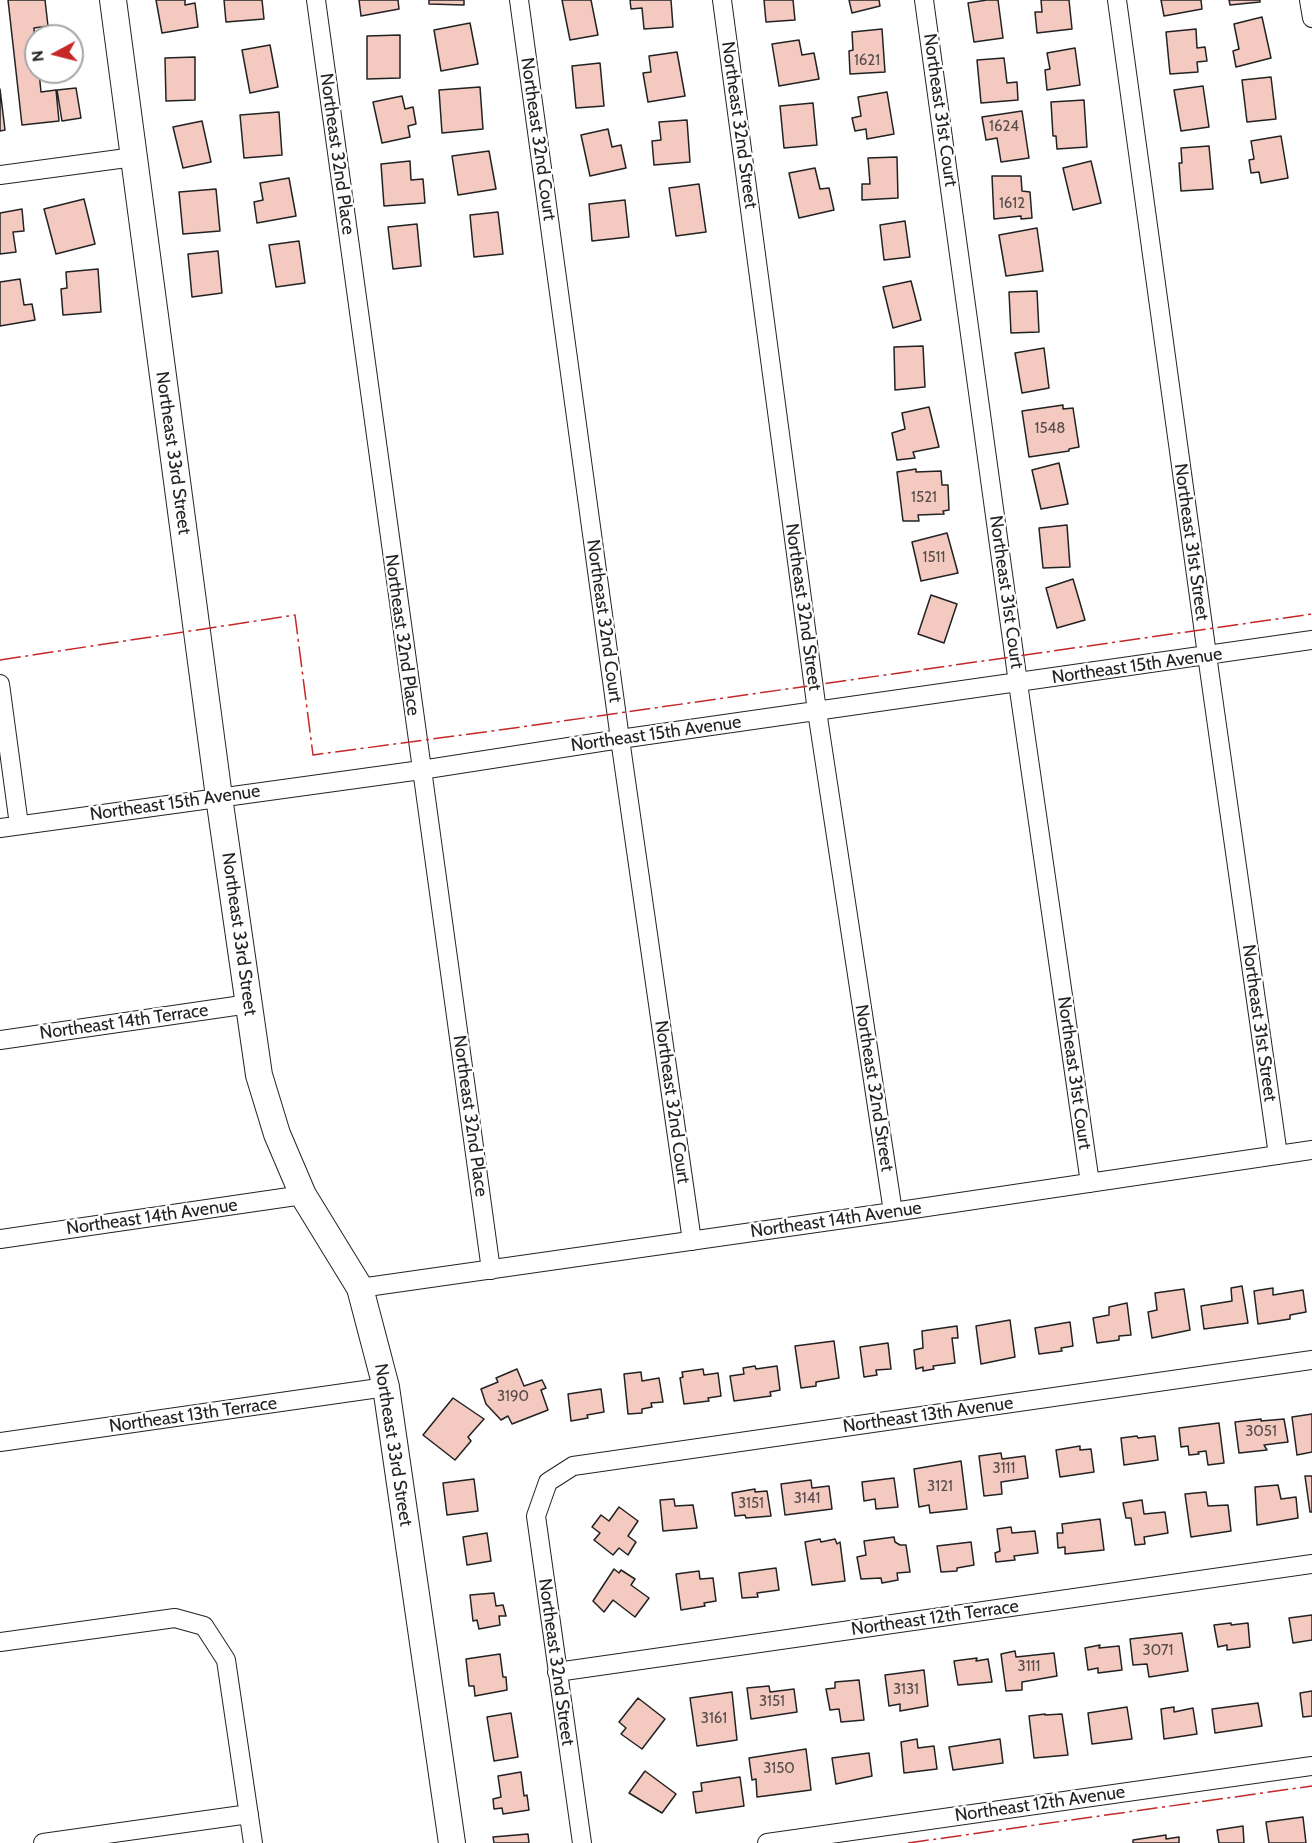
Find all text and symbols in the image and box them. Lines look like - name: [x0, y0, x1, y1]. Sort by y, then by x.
- north arrow: [24, 24, 84, 84]
- street label: Northeast 31st Court: [919, 32, 961, 188]
- street label: Northeast 32nd Street: [717, 40, 761, 210]
- text: N: [28, 49, 48, 63]
- house number: 1621: [854, 52, 880, 70]
- street label: Northeast 32nd Court: [516, 56, 560, 222]
- street label: Northeast 32nd Place: [315, 72, 359, 236]
- house number: 1624: [989, 118, 1019, 136]
- house number: 1612: [999, 195, 1025, 213]
- street label: Northeast 33rd Street: [151, 370, 195, 536]
- house number: 1548: [1035, 420, 1065, 438]
- street label: Northeast 31st Street: [1169, 462, 1213, 622]
- house number: 1521: [911, 489, 937, 507]
- street label: Northeast 31st Court: [985, 514, 1027, 670]
- street label: Northeast 32nd Street: [781, 522, 825, 692]
- street label: Northeast 32nd Court: [582, 538, 626, 704]
- house number: 1511: [923, 549, 945, 567]
- street label: Northeast 32nd Place: [380, 553, 424, 717]
- street label: Northeast 15th Avenue: [1050, 643, 1224, 689]
- street label: Northeast 15th Avenue: [569, 711, 743, 757]
- street label: Northeast 15th Avenue: [88, 780, 262, 826]
- street label: Northeast 33rd Street: [217, 851, 261, 1017]
- street label: Northeast 31st Street: [1237, 943, 1281, 1103]
- street label: Northeast 31st Court: [1053, 995, 1095, 1151]
- street label: Northeast 14th Terrace: [38, 999, 210, 1045]
- street label: Northeast 32nd Street: [850, 1003, 898, 1173]
- street label: Northeast 32nd Court: [650, 1019, 694, 1185]
- street label: Northeast 32nd Place: [448, 1034, 492, 1198]
- street label: Northeast 14th Avenue: [65, 1194, 239, 1240]
- street label: Northeast 14th Avenue: [749, 1197, 923, 1243]
- street label: Northeast 33rd Street: [369, 1362, 417, 1528]
- house number: 3190: [497, 1388, 529, 1406]
- street label: Northeast 13th Avenue: [841, 1392, 1015, 1438]
- street label: Northeast 13th Terrace: [108, 1393, 278, 1437]
- house number: 3051: [1245, 1423, 1277, 1441]
- house number: 3111: [993, 1460, 1015, 1478]
- house number: 3121: [927, 1478, 953, 1496]
- house number: 3141: [794, 1490, 820, 1508]
- house number: 3151: [738, 1495, 764, 1513]
- street label: Northeast 32nd Street: [534, 1577, 578, 1747]
- street label: Northeast 12th Terrace: [850, 1596, 1020, 1640]
- house number: 3071: [1143, 1642, 1173, 1660]
- house number: 3111: [1018, 1658, 1040, 1676]
- house number: 3131: [893, 1681, 919, 1699]
- house number: 3151: [759, 1693, 785, 1711]
- house number: 3161: [701, 1710, 727, 1728]
- house number: 3150: [763, 1760, 795, 1778]
- street label: Northeast 12th Avenue: [954, 1781, 1126, 1827]

